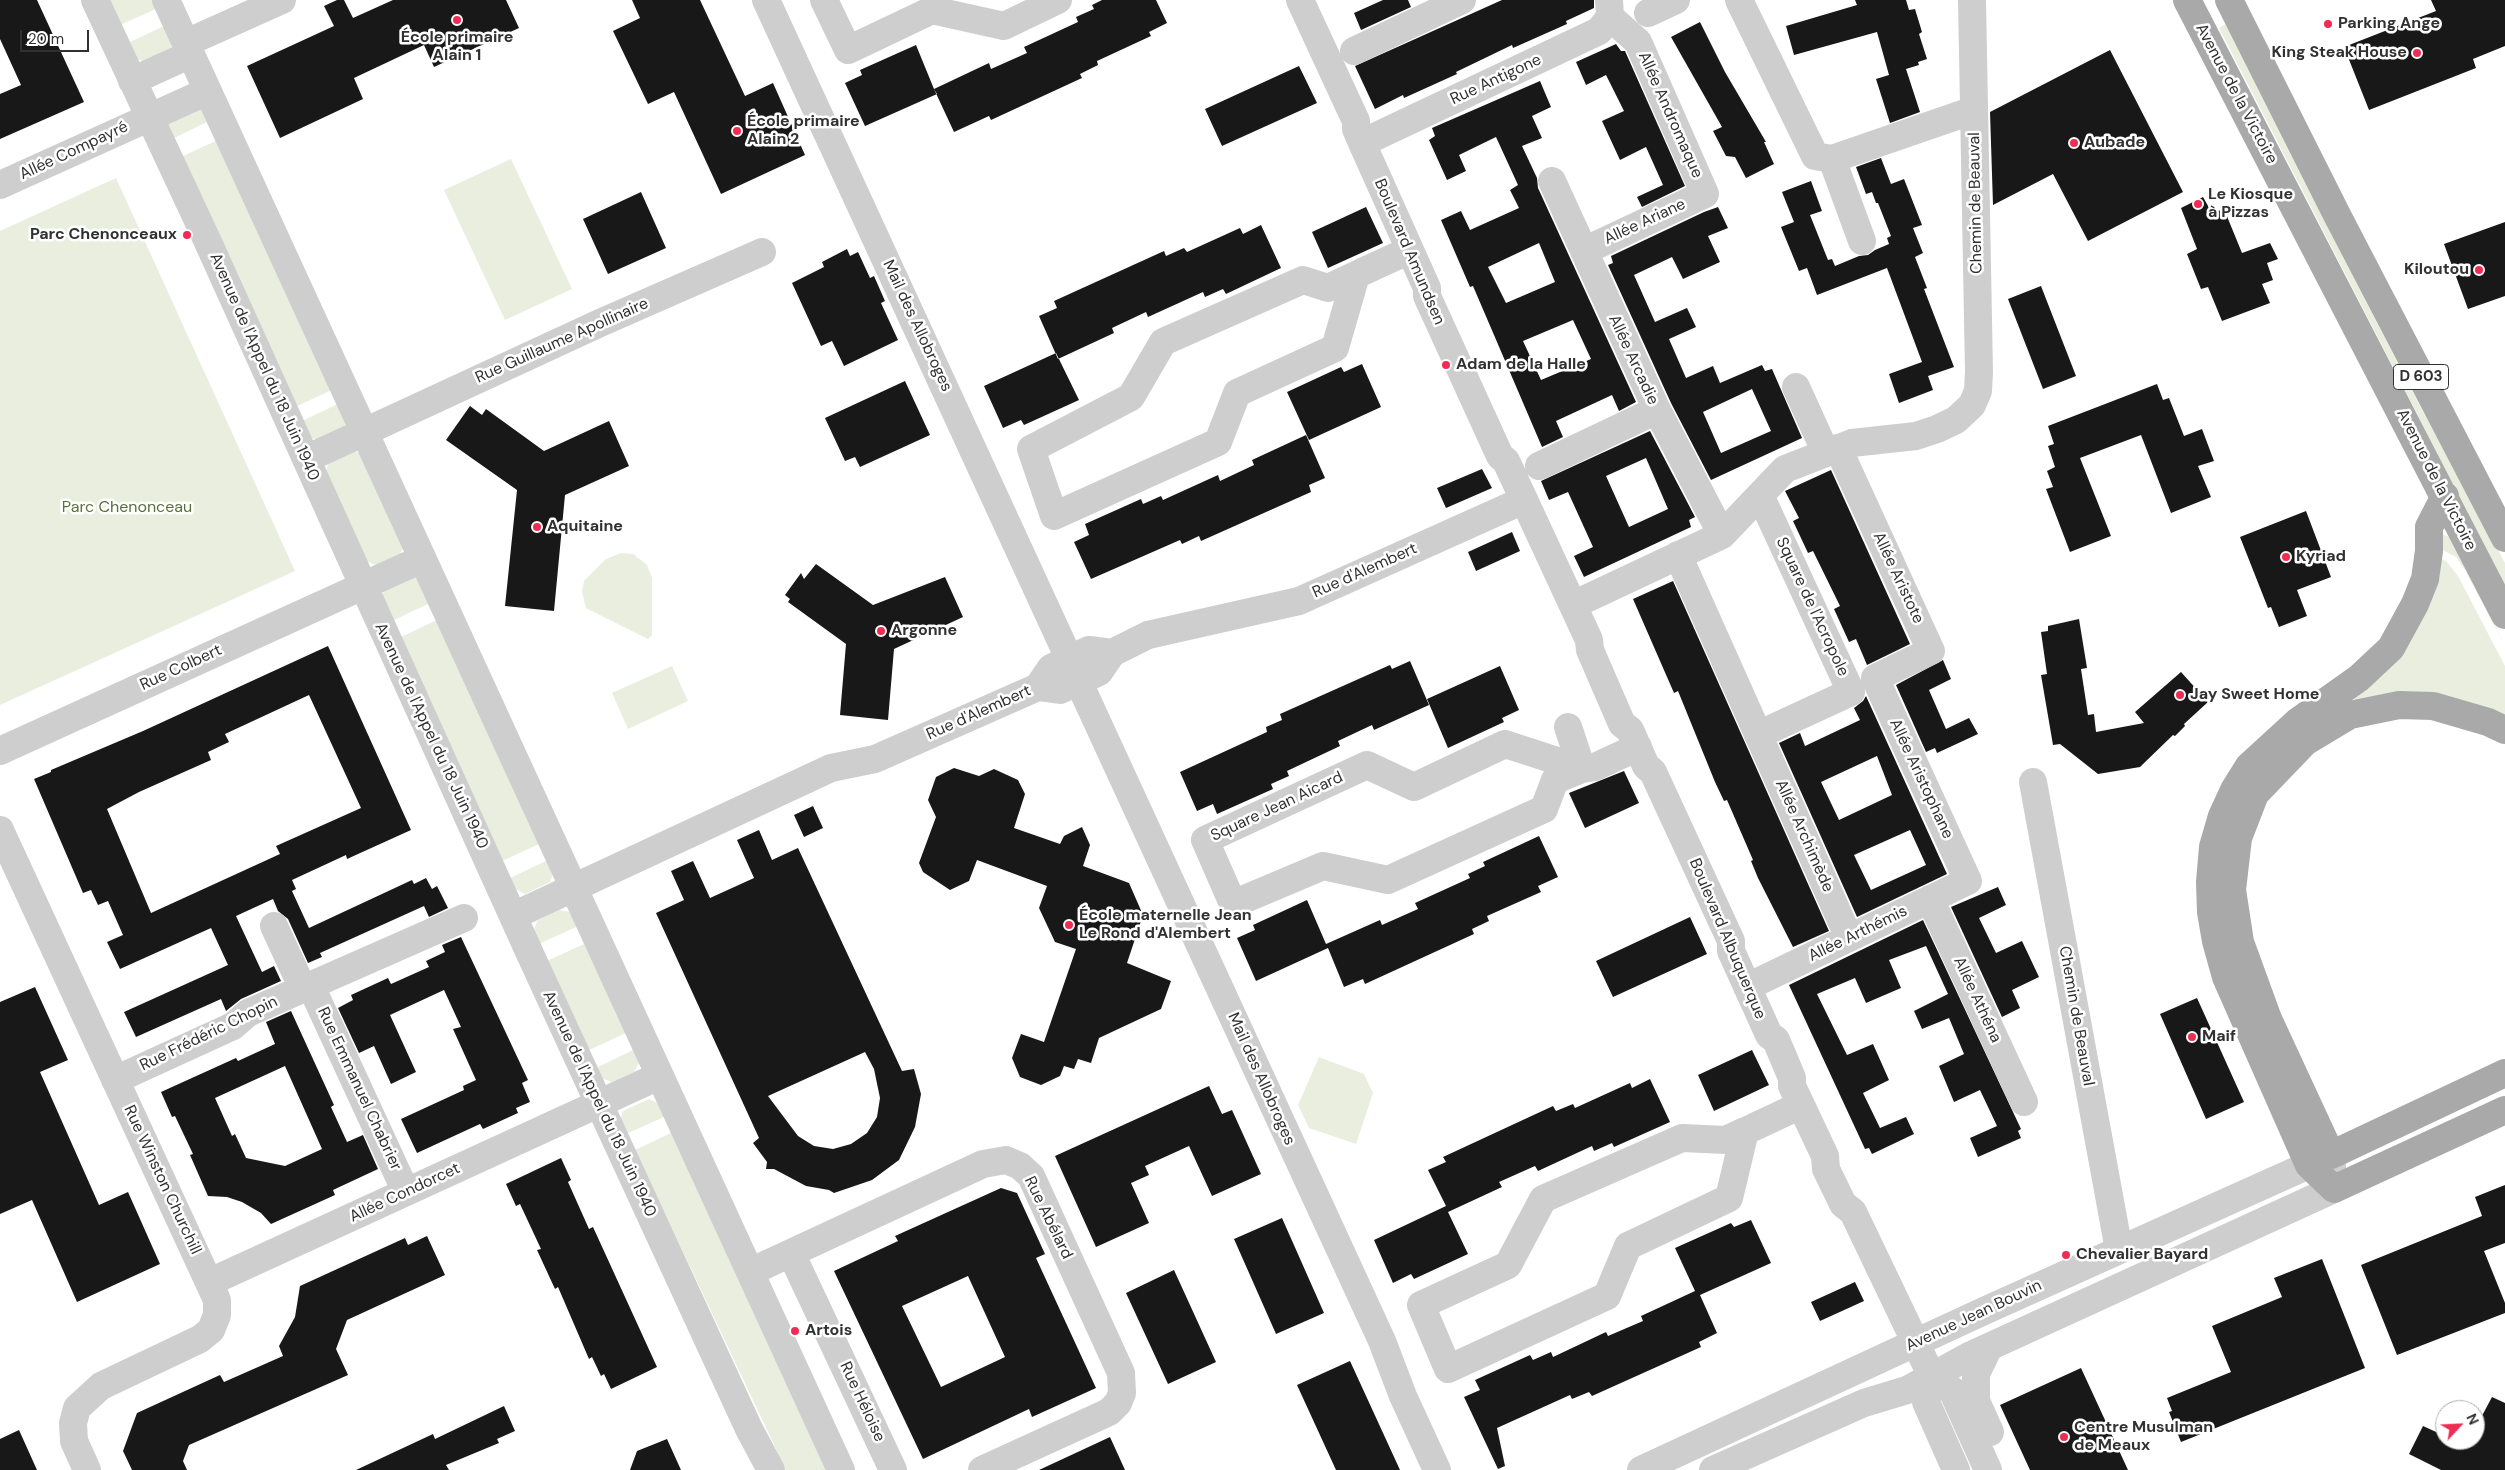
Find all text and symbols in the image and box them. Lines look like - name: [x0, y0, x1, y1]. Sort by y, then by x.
- marker: École primaire Alain 1: [451, 14, 463, 26]
- place label: Parking Ange: [2338, 14, 2440, 34]
- marker: Parking Ange: [2322, 18, 2334, 30]
- scale bar: [22, 20, 91, 52]
- street label: Avenue de la Victoire: [2191, 21, 2281, 167]
- place label: École primaire Alain 1: [401, 28, 513, 66]
- text: 20 m: [28, 29, 64, 49]
- place label: King Steak House: [2271, 43, 2407, 63]
- marker: King Steak House: [2411, 47, 2423, 59]
- street label: Allée Andromaque: [1633, 49, 1707, 181]
- street label: Rue Antigone: [1447, 51, 1545, 109]
- place label: École primaire Alain 2: [747, 112, 860, 150]
- street label: Allée Compayré: [17, 117, 131, 185]
- marker: École primaire Alain 2: [731, 125, 743, 137]
- street label: Chemin de Beauval: [1965, 132, 1987, 274]
- place label: Aubade: [2084, 133, 2145, 153]
- marker: Aubade: [2068, 137, 2080, 149]
- street label: Boulevard Amundsen: [1370, 176, 1448, 328]
- place label: Le Kiosque à Pizzas: [2208, 185, 2293, 223]
- street label: Allée Ariane: [1601, 195, 1689, 249]
- marker: Le Kiosque à Pizzas: [2192, 198, 2204, 210]
- place label: Parc Chenonceaux: [30, 225, 177, 245]
- marker: Parc Chenonceaux: [181, 229, 193, 241]
- street label: Avenue de l'Appel du 18 Juin 1940: [205, 250, 323, 484]
- street label: Mail des Allobroges: [878, 257, 956, 395]
- place label: Kiloutou: [2404, 260, 2469, 280]
- marker: Kiloutou: [2473, 264, 2485, 276]
- street label: Rue Guillaume Apollinaire: [473, 294, 651, 388]
- street label: Allée Arcadie: [1604, 312, 1662, 408]
- place label: Adam de la Halle: [1456, 355, 1586, 375]
- marker: Adam de la Halle: [1440, 359, 1452, 371]
- road number: D 603: [2394, 364, 2448, 390]
- street label: Avenue de la Victoire: [2392, 406, 2480, 554]
- park label: Parc Chenonceau: [62, 498, 192, 518]
- place label: Aquitaine: [547, 517, 623, 537]
- marker: Aquitaine: [531, 521, 543, 533]
- street label: Allée Aristote: [1868, 529, 1928, 627]
- street label: Square de l'Acropole: [1771, 534, 1853, 680]
- street label: Rue d'Alembert: [1310, 539, 1420, 603]
- place label: Kyriad: [2296, 547, 2346, 567]
- marker: Kyriad: [2280, 551, 2292, 563]
- street label: Avenue de l'Appel du 18 Juin 1940: [370, 620, 492, 852]
- place label: Argonne: [891, 621, 957, 641]
- marker: Argonne: [875, 625, 887, 637]
- street label: Rue Colbert: [137, 641, 225, 695]
- street label: Rue d'Alembert: [924, 681, 1034, 745]
- place label: Jay Sweet Home: [2190, 685, 2319, 705]
- marker: Jay Sweet Home: [2174, 689, 2186, 701]
- street label: Allée Aristophane: [1885, 716, 1957, 842]
- street label: Square Jean Aicard: [1208, 768, 1346, 846]
- street label: Allée Archimède: [1771, 777, 1837, 895]
- street label: Boulevard Albuquerque: [1684, 856, 1770, 1022]
- street label: Allée Arthémis: [1806, 902, 1910, 966]
- place label: École maternelle Jean Le Rond d'Alembert: [1079, 906, 1252, 944]
- marker: École maternelle Jean Le Rond d'Alembert: [1063, 919, 1075, 931]
- street label: Chemin de Beauval: [2054, 945, 2098, 1087]
- street label: Allée Athéna: [1949, 954, 2005, 1046]
- street label: Avenue de l'Appel du 18 Juin 1940: [538, 988, 660, 1220]
- street label: Rue Frédéric Chopin: [137, 992, 281, 1076]
- street label: Rue Emmanuel Chabrier: [313, 1004, 405, 1174]
- street label: Mail des Allobroges: [1223, 1010, 1299, 1148]
- place label: Maif: [2202, 1027, 2236, 1047]
- marker: Maif: [2186, 1031, 2198, 1043]
- street label: Rue Winston Churchill: [119, 1103, 205, 1257]
- street label: Allée Condorcet: [347, 1159, 463, 1227]
- street label: Rue Abélard: [1020, 1173, 1076, 1263]
- place label: Chevalier Bayard: [2076, 1245, 2208, 1265]
- marker: Chevalier Bayard: [2060, 1249, 2072, 1261]
- street label: Avenue Jean Bouvin: [1903, 1276, 2045, 1356]
- place label: Artois: [805, 1321, 852, 1341]
- marker: Artois: [789, 1325, 801, 1337]
- street label: Rue Héloise: [835, 1359, 889, 1445]
- north arrow: [2435, 1400, 2485, 1450]
- text: N: [2462, 1411, 2483, 1428]
- place label: Centre Musulman de Meaux: [2074, 1418, 2213, 1456]
- marker: Centre Musulman de Meaux: [2058, 1431, 2070, 1443]

